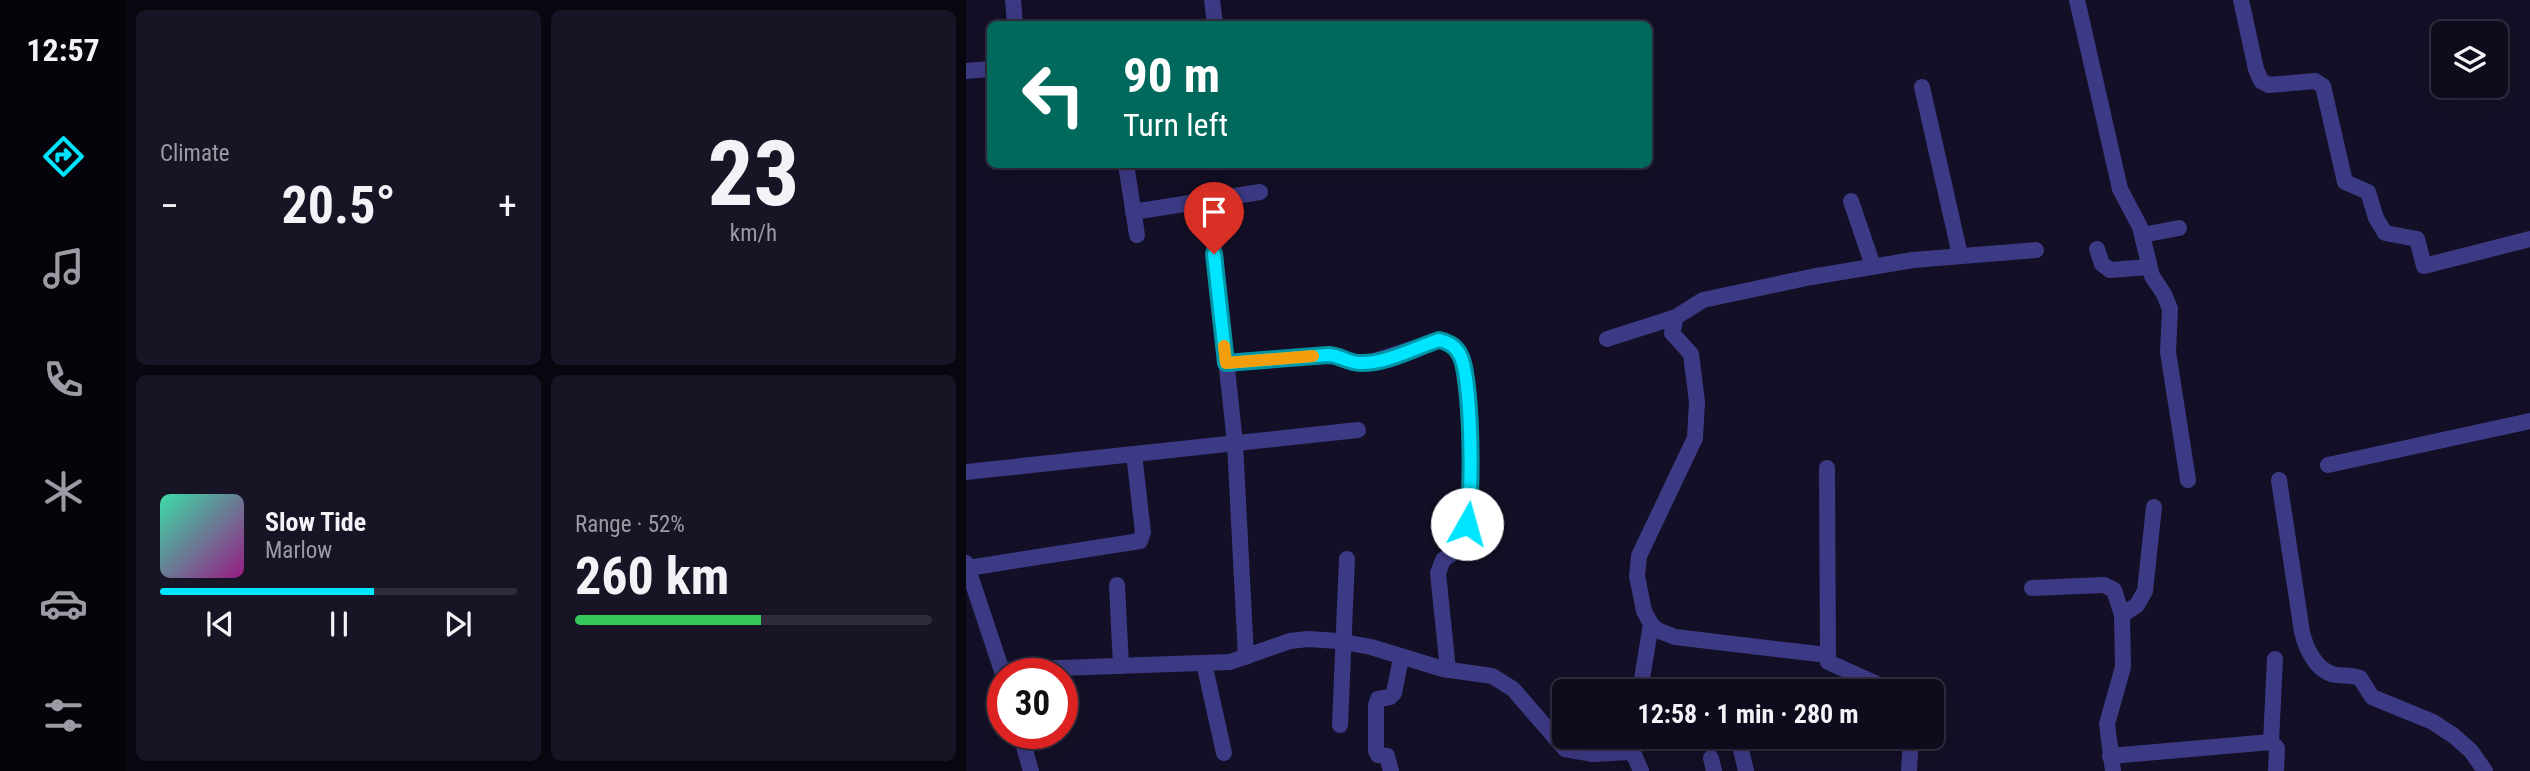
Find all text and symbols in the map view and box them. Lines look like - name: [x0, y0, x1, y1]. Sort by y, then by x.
- map controls: [2431, 21, 2508, 98]
- button: layers: [2431, 21, 2508, 98]
- text: 12:57: [26, 31, 100, 69]
- text: 90 m: [1123, 47, 1220, 104]
- icon: left: [1008, 49, 1099, 140]
- text: Turn left: [1123, 106, 1228, 144]
- text: 23: [708, 121, 799, 227]
- icon: directions: [39, 132, 88, 181]
- text: Climate: [160, 140, 230, 167]
- text: 20.5°: [281, 175, 396, 236]
- pin: [1184, 182, 1244, 254]
- text: −: [160, 184, 179, 228]
- text: +: [498, 184, 517, 228]
- icon: arrive: [1195, 193, 1233, 231]
- text: km/h: [730, 220, 777, 247]
- icon: music: [39, 244, 88, 293]
- icon: phone: [39, 355, 88, 404]
- icon: climate: [39, 467, 88, 516]
- position arrow: [1430, 487, 1504, 561]
- text: Slow Tide: [265, 507, 366, 537]
- text: Range · 52%: [575, 511, 685, 538]
- text: Marlow: [265, 537, 332, 564]
- text: 260 km: [575, 546, 729, 607]
- icon: car: [39, 579, 88, 628]
- icon: previous: [201, 605, 239, 643]
- icon: pause: [320, 605, 358, 643]
- icon: next: [439, 605, 477, 643]
- speed limit sign: 30: [987, 658, 1078, 749]
- icon: filters: [39, 691, 88, 740]
- text: 12:58 · 1 min · 280 m: [1638, 699, 1858, 729]

